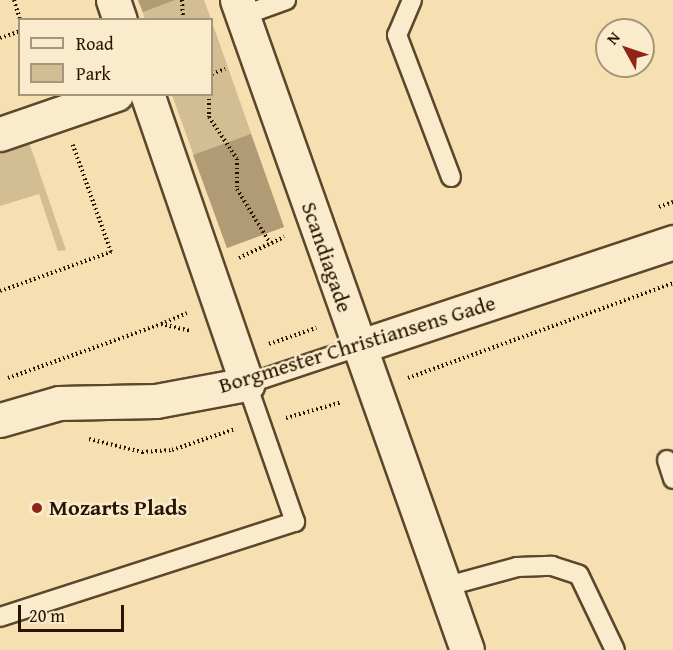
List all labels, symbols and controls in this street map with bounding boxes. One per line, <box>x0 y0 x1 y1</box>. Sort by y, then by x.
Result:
legend <box>18 18 213 96</box>
north arrow <box>595 18 655 78</box>
text: N <box>600 26 625 50</box>
text: Road <box>76 30 114 57</box>
text: Park <box>76 60 111 87</box>
street label: Scandiagade <box>296 198 358 316</box>
street label: Borgmester Christiansens Gade <box>215 289 499 399</box>
place label: Mozarts Plads <box>49 495 187 521</box>
marker: Mozarts Plads <box>30 501 44 515</box>
scale bar <box>21 593 128 631</box>
text: 20 m <box>29 602 65 629</box>

